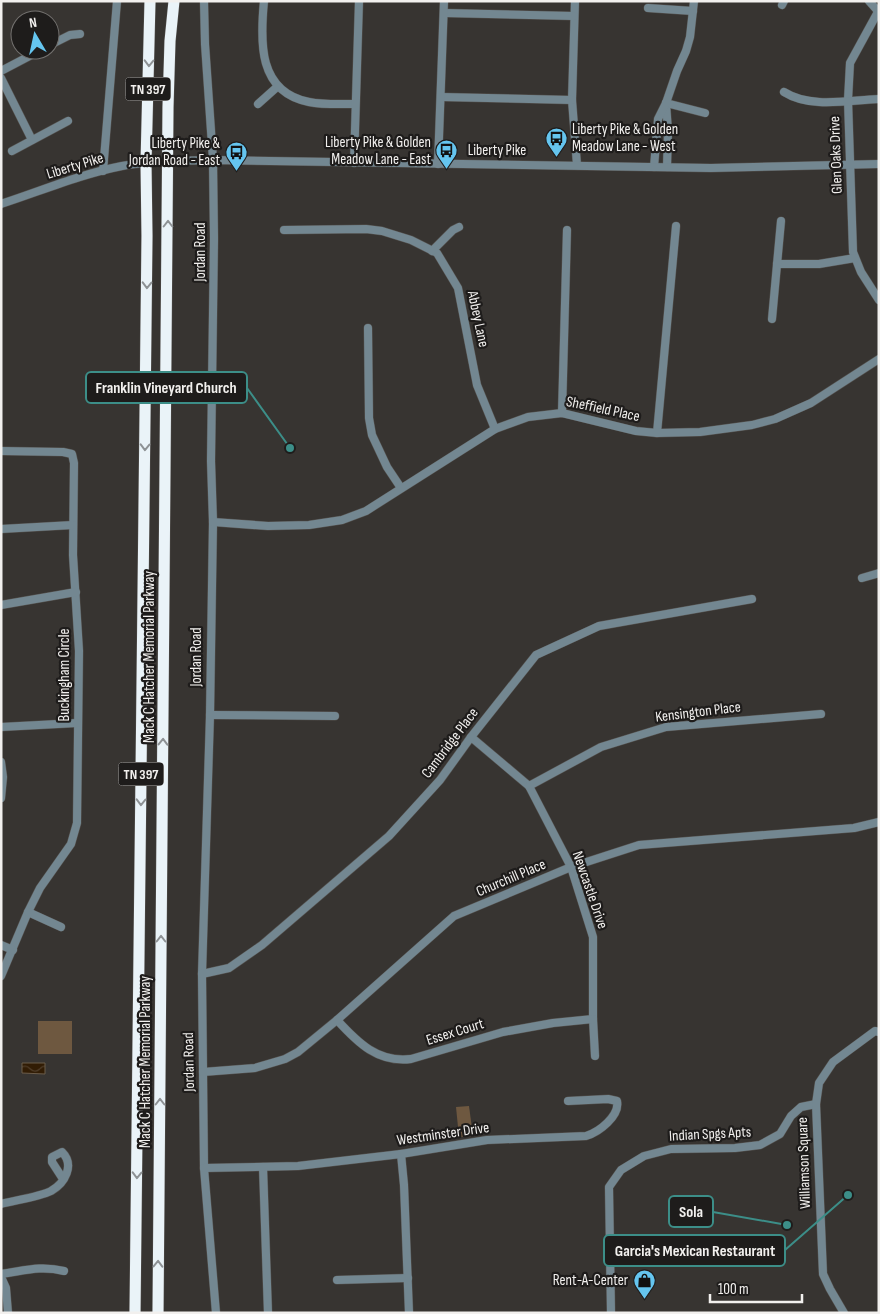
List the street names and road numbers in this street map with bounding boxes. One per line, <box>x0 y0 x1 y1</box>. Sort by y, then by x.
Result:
road number: TN 397 <box>126 78 170 100</box>
street label: Glen Oaks Drive <box>825 116 847 194</box>
street label: Liberty Pike <box>468 141 526 160</box>
street label: Liberty Pike <box>44 148 106 184</box>
street label: Jordan Road <box>191 222 210 283</box>
street label: Abbey Lane <box>463 288 493 349</box>
street label: Sheffield Place <box>565 392 641 426</box>
street label: Mack C Hatcher Memorial Parkway <box>140 571 159 743</box>
street label: Jordan Road <box>187 627 206 688</box>
street label: Buckingham Circle <box>55 628 74 722</box>
street label: Kensington Place <box>654 697 742 727</box>
street label: Cambridge Place <box>417 704 483 782</box>
road number: TN 397 <box>118 762 164 786</box>
street label: Newcastle Drive <box>568 849 612 931</box>
street label: Churchill Place <box>473 855 549 901</box>
street label: Mack C Hatcher Memorial Parkway <box>136 976 155 1148</box>
street label: Essex Court <box>424 1014 487 1050</box>
street label: Jordan Road <box>179 1032 199 1093</box>
street label: Williamson Square <box>793 1117 815 1209</box>
street label: Westminster Drive <box>396 1118 490 1150</box>
street label: Indian Spgs Apts <box>668 1122 752 1146</box>

